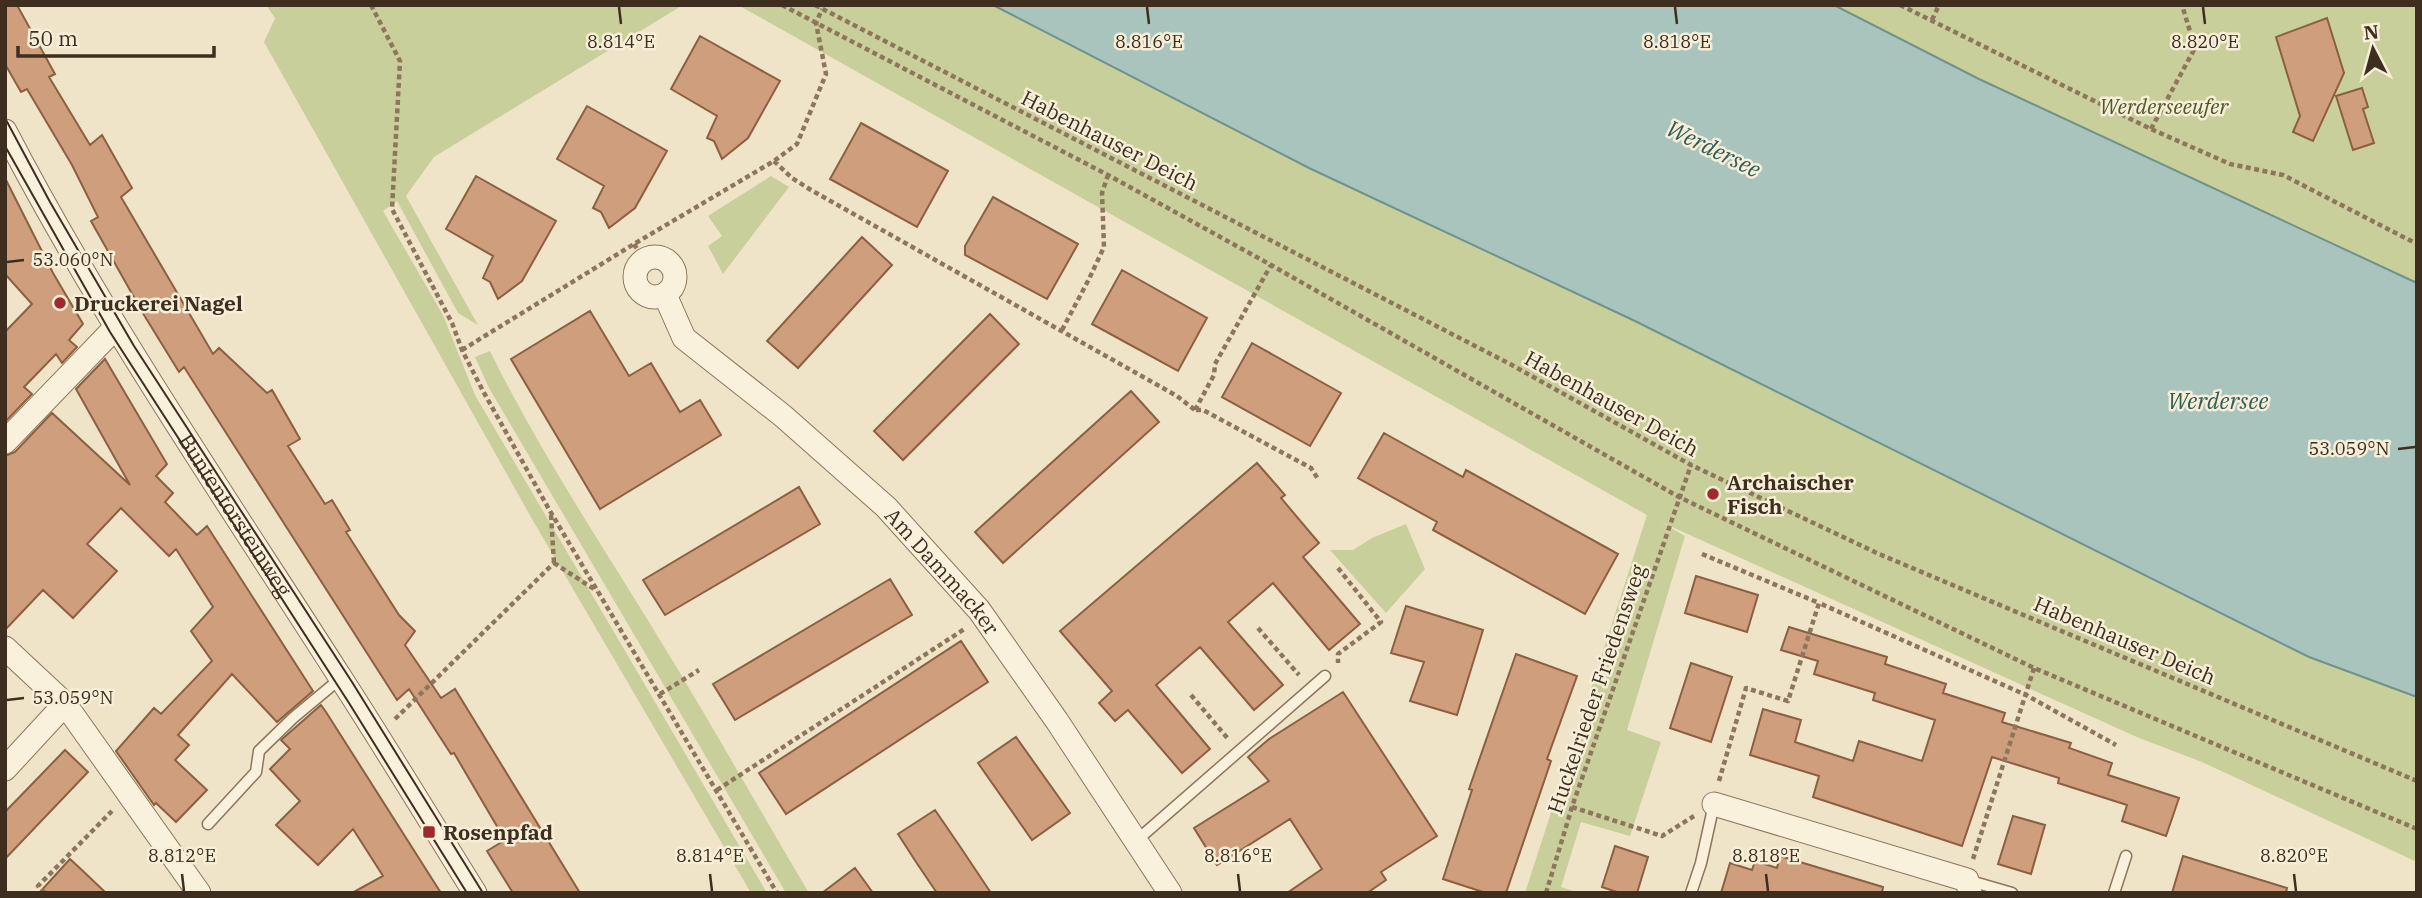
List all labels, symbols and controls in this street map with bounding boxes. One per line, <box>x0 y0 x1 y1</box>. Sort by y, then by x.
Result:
scale bar <box>18 14 214 58</box>
north arrow <box>2338 14 2408 84</box>
text: N <box>2362 19 2380 45</box>
text: 50 m <box>28 24 78 52</box>
text: 8.814°E <box>587 30 655 53</box>
text: 8.816°E <box>1115 30 1183 53</box>
text: 8.818°E <box>1643 30 1711 53</box>
text: 8.820°E <box>2171 30 2239 53</box>
street label: Habenhauser Deich <box>1017 83 1203 197</box>
park label: Werderseeufer <box>2099 92 2229 120</box>
water label: Werdersee <box>1662 112 1766 184</box>
text: 53.060°N <box>32 248 114 271</box>
place label: Druckerei Nagel <box>74 289 243 317</box>
marker: Druckerei Nagel <box>52 295 68 311</box>
street label: Habenhauser Deich <box>1520 343 1704 463</box>
water label: Werdersee <box>2167 385 2269 415</box>
street label: Buntentorsteinweg <box>173 428 299 602</box>
text: 53.059°N <box>2308 437 2390 460</box>
place label: Archaischer Fisch <box>1727 468 1854 520</box>
marker: Archaischer Fisch <box>1705 486 1721 502</box>
street label: Am Dammacker <box>879 502 1006 641</box>
street label: Huckelrieder Friedensweg <box>1540 560 1652 817</box>
street label: Habenhauser Deich <box>2030 589 2220 691</box>
text: 53.059°N <box>32 686 114 709</box>
place label: Rosenpfad <box>443 818 553 846</box>
marker: Rosenpfad <box>421 824 437 840</box>
text: 8.812°E <box>148 844 216 867</box>
text: 8.814°E <box>676 844 744 867</box>
text: 8.816°E <box>1204 844 1272 867</box>
text: 8.818°E <box>1732 844 1800 867</box>
text: 8.820°E <box>2260 844 2328 867</box>

